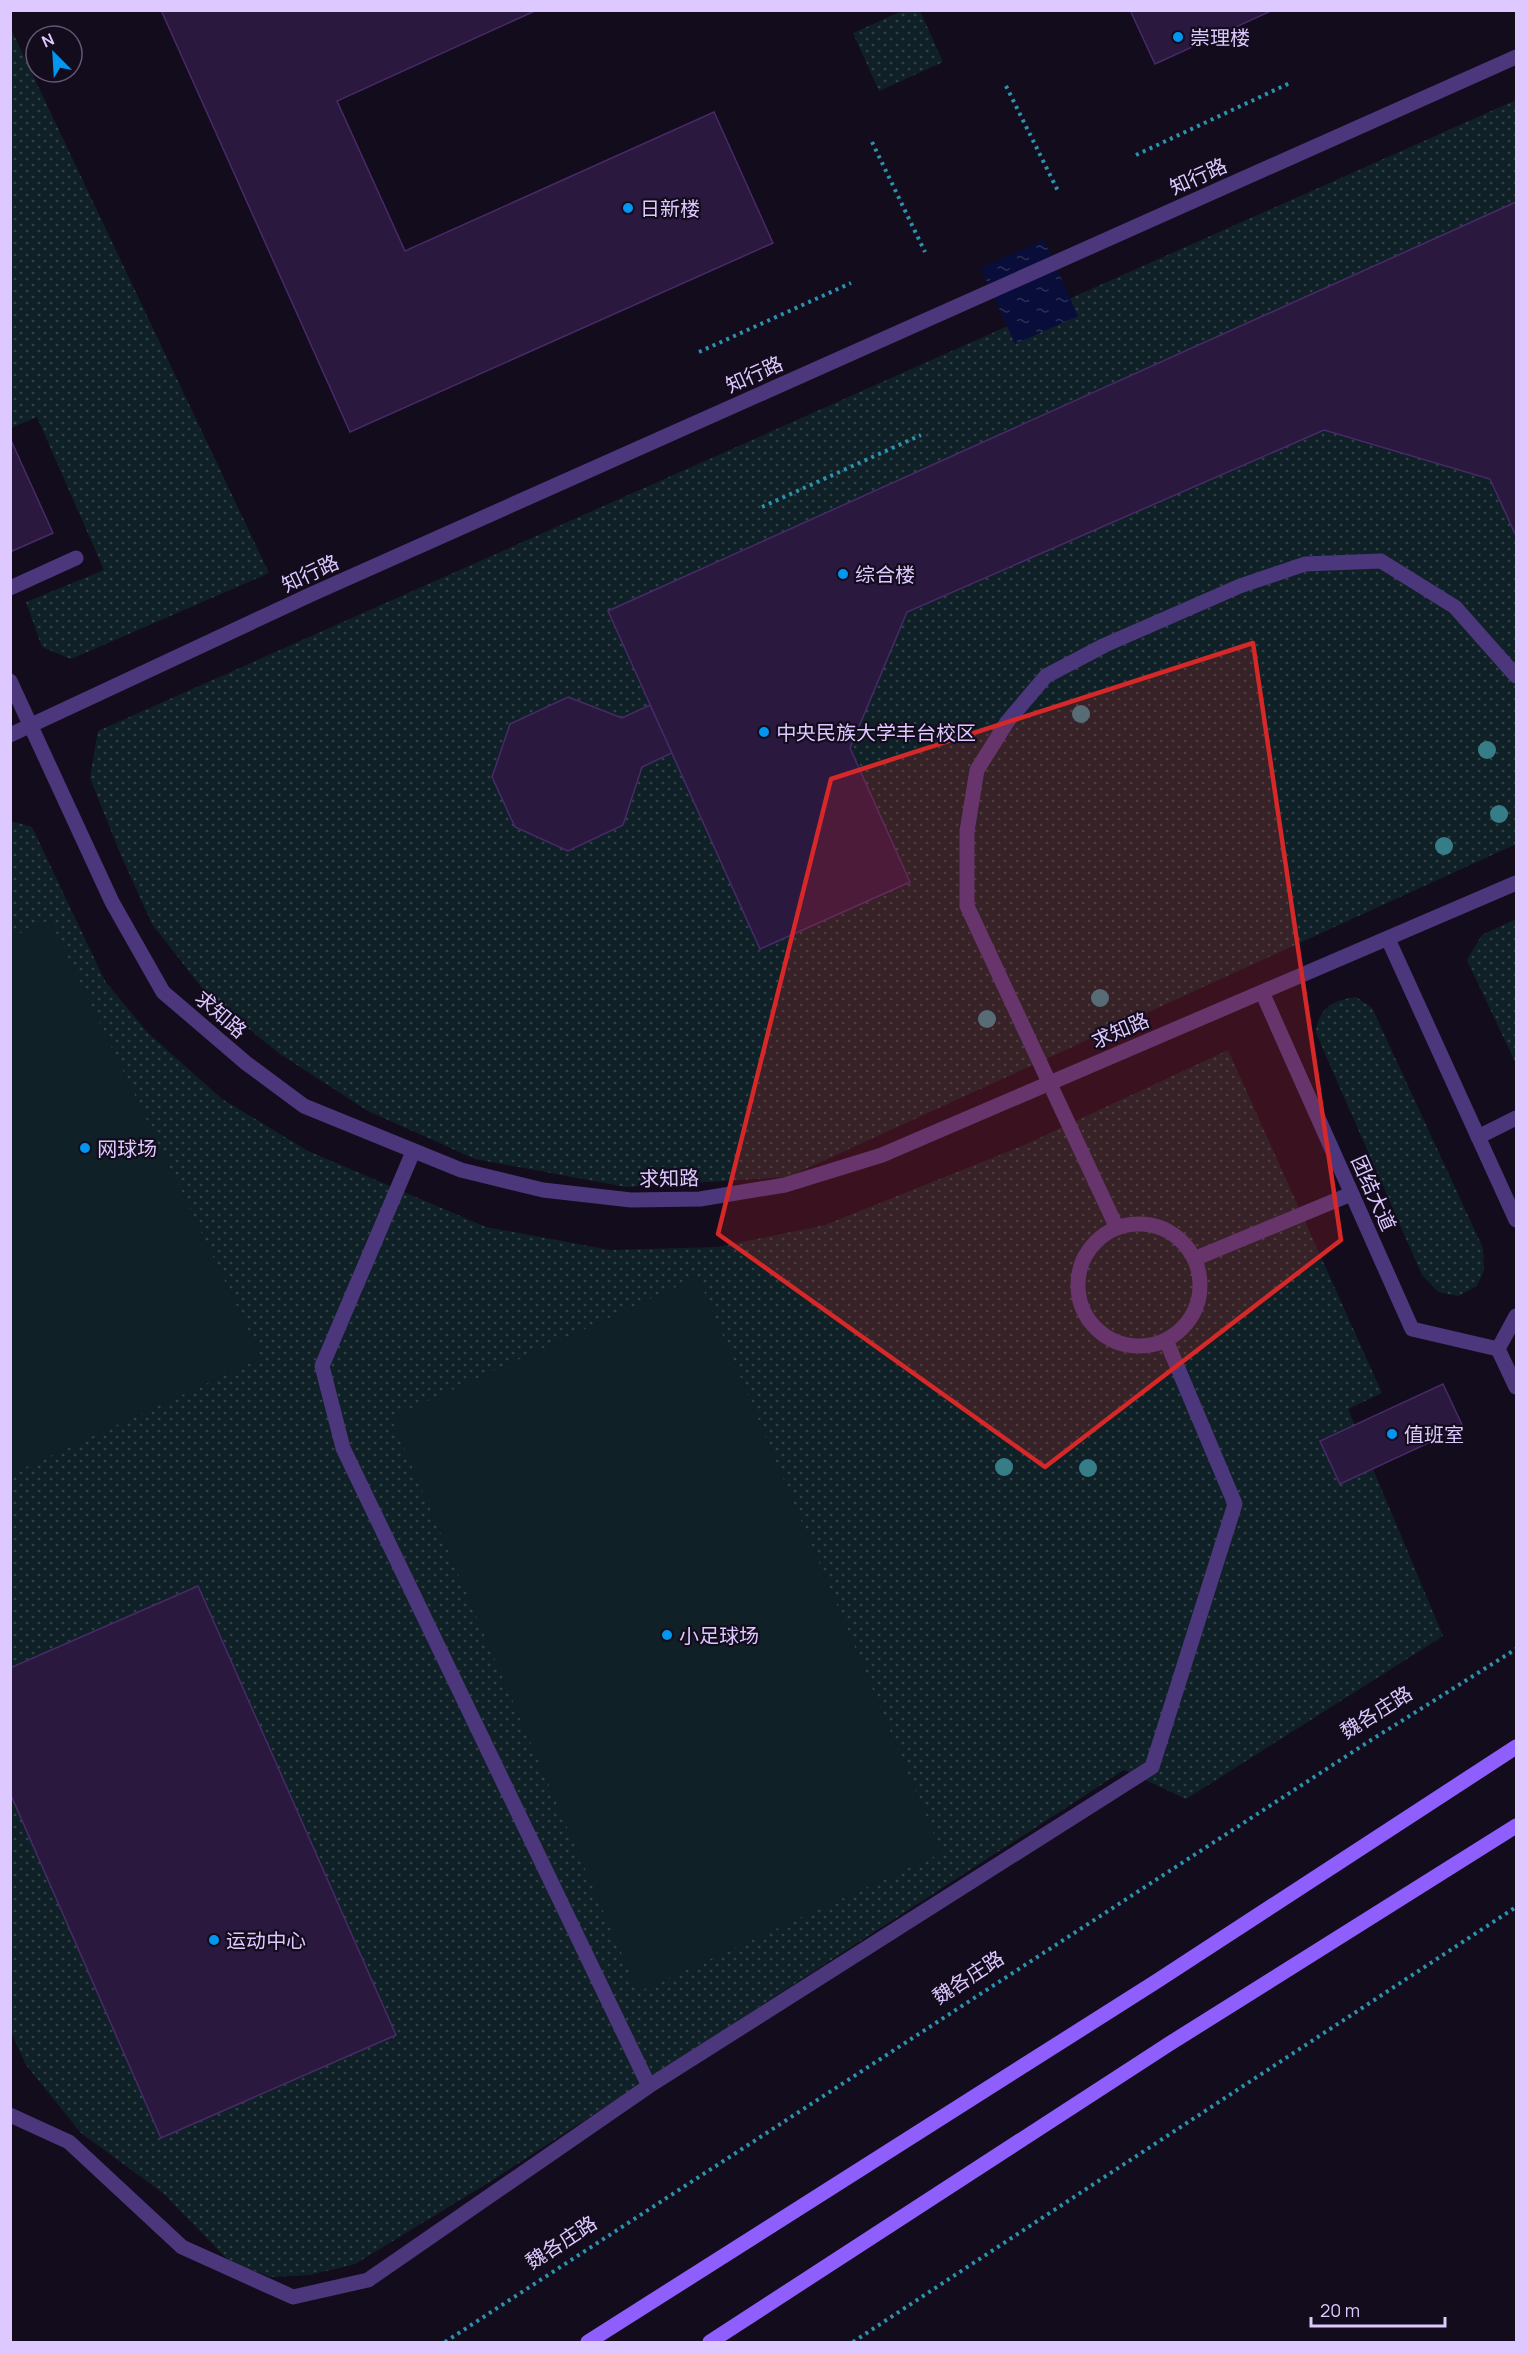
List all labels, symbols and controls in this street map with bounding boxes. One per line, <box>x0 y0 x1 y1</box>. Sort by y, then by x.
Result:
north arrow <box>24 24 84 84</box>
place label: 崇理楼 <box>1190 24 1250 51</box>
text: N <box>38 28 58 53</box>
marker: 崇理楼 <box>1171 30 1185 44</box>
street label: 知行路 <box>1165 151 1231 201</box>
place label: 日新楼 <box>640 195 700 222</box>
marker: 日新楼 <box>621 201 635 215</box>
street label: 知行路 <box>721 349 787 399</box>
street label: 知行路 <box>277 548 343 598</box>
place label: 综合楼 <box>855 561 915 588</box>
marker: 综合楼 <box>836 567 850 581</box>
place label: 中央民族大学丰台校区 <box>776 719 976 746</box>
marker: 中央民族大学丰台校区 <box>757 725 771 739</box>
street label: 求知路 <box>190 984 252 1044</box>
street label: 求知路 <box>1087 1006 1153 1054</box>
place label: 网球场 <box>97 1135 157 1162</box>
marker: 网球场 <box>78 1141 92 1155</box>
street label: 团结大道 <box>1345 1151 1403 1235</box>
street label: 求知路 <box>639 1164 699 1192</box>
place label: 值班室 <box>1404 1421 1464 1448</box>
marker: 值班室 <box>1385 1427 1399 1441</box>
place label: 小足球场 <box>679 1622 759 1649</box>
marker: 小足球场 <box>660 1628 674 1642</box>
street label: 魏各庄路 <box>1335 1679 1417 1745</box>
place label: 运动中心 <box>226 1927 306 1954</box>
marker: 运动中心 <box>207 1933 221 1947</box>
street label: 魏各庄路 <box>927 1944 1009 2010</box>
street label: 魏各庄路 <box>520 2209 602 2275</box>
scale bar <box>1311 2290 1444 2328</box>
text: 20 m <box>1320 2298 1360 2322</box>

